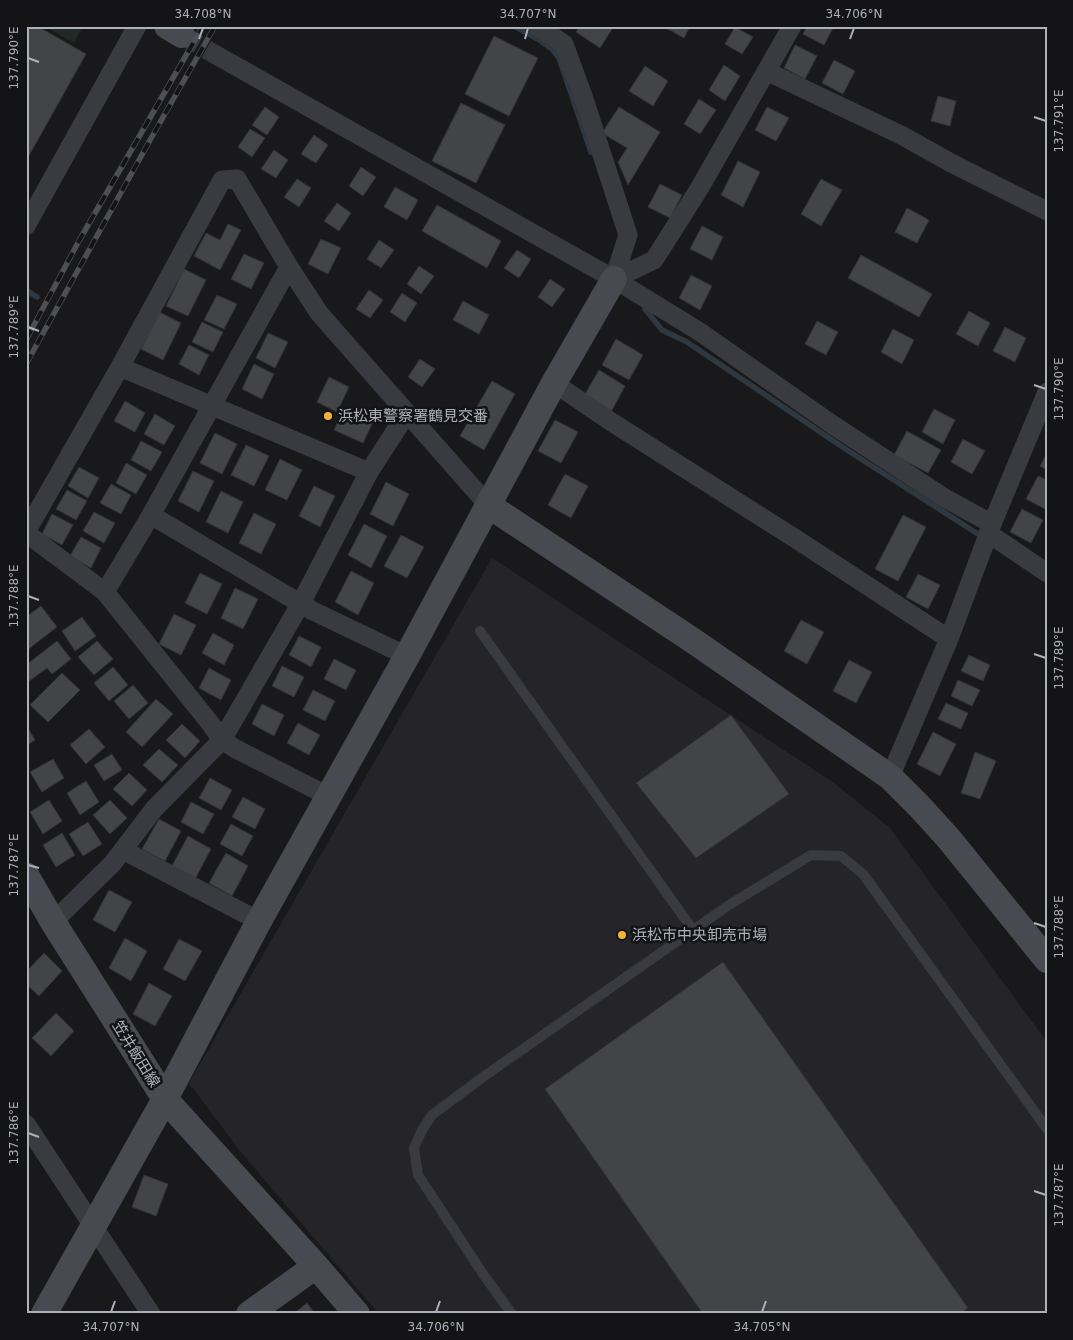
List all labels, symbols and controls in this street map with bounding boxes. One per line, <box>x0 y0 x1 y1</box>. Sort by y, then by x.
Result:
text: 34.708°N <box>175 7 231 21</box>
text: 34.707°N <box>500 7 556 21</box>
text: 34.706°N <box>826 7 882 21</box>
text: 137.790°E <box>7 26 21 90</box>
text: 137.791°E <box>1052 89 1066 153</box>
text: 137.789°E <box>7 295 21 359</box>
text: 137.790°E <box>1052 357 1066 421</box>
place label: 浜松東警察署鶴見交番 <box>338 407 488 425</box>
marker: 浜松東警察署鶴見交番 <box>322 410 334 422</box>
text: 137.788°E <box>7 564 21 628</box>
text: 137.789°E <box>1052 626 1066 690</box>
text: 137.787°E <box>7 833 21 897</box>
text: 137.788°E <box>1052 895 1066 959</box>
place label: 浜松市中央卸売市場 <box>632 926 767 944</box>
marker: 浜松市中央卸売市場 <box>616 929 628 941</box>
street label: 笠井飯田線 <box>108 1017 164 1091</box>
text: 137.786°E <box>7 1101 21 1165</box>
text: 137.787°E <box>1052 1163 1066 1227</box>
text: 34.707°N <box>83 1320 139 1334</box>
text: 34.706°N <box>408 1320 464 1334</box>
text: 34.705°N <box>734 1320 790 1334</box>

